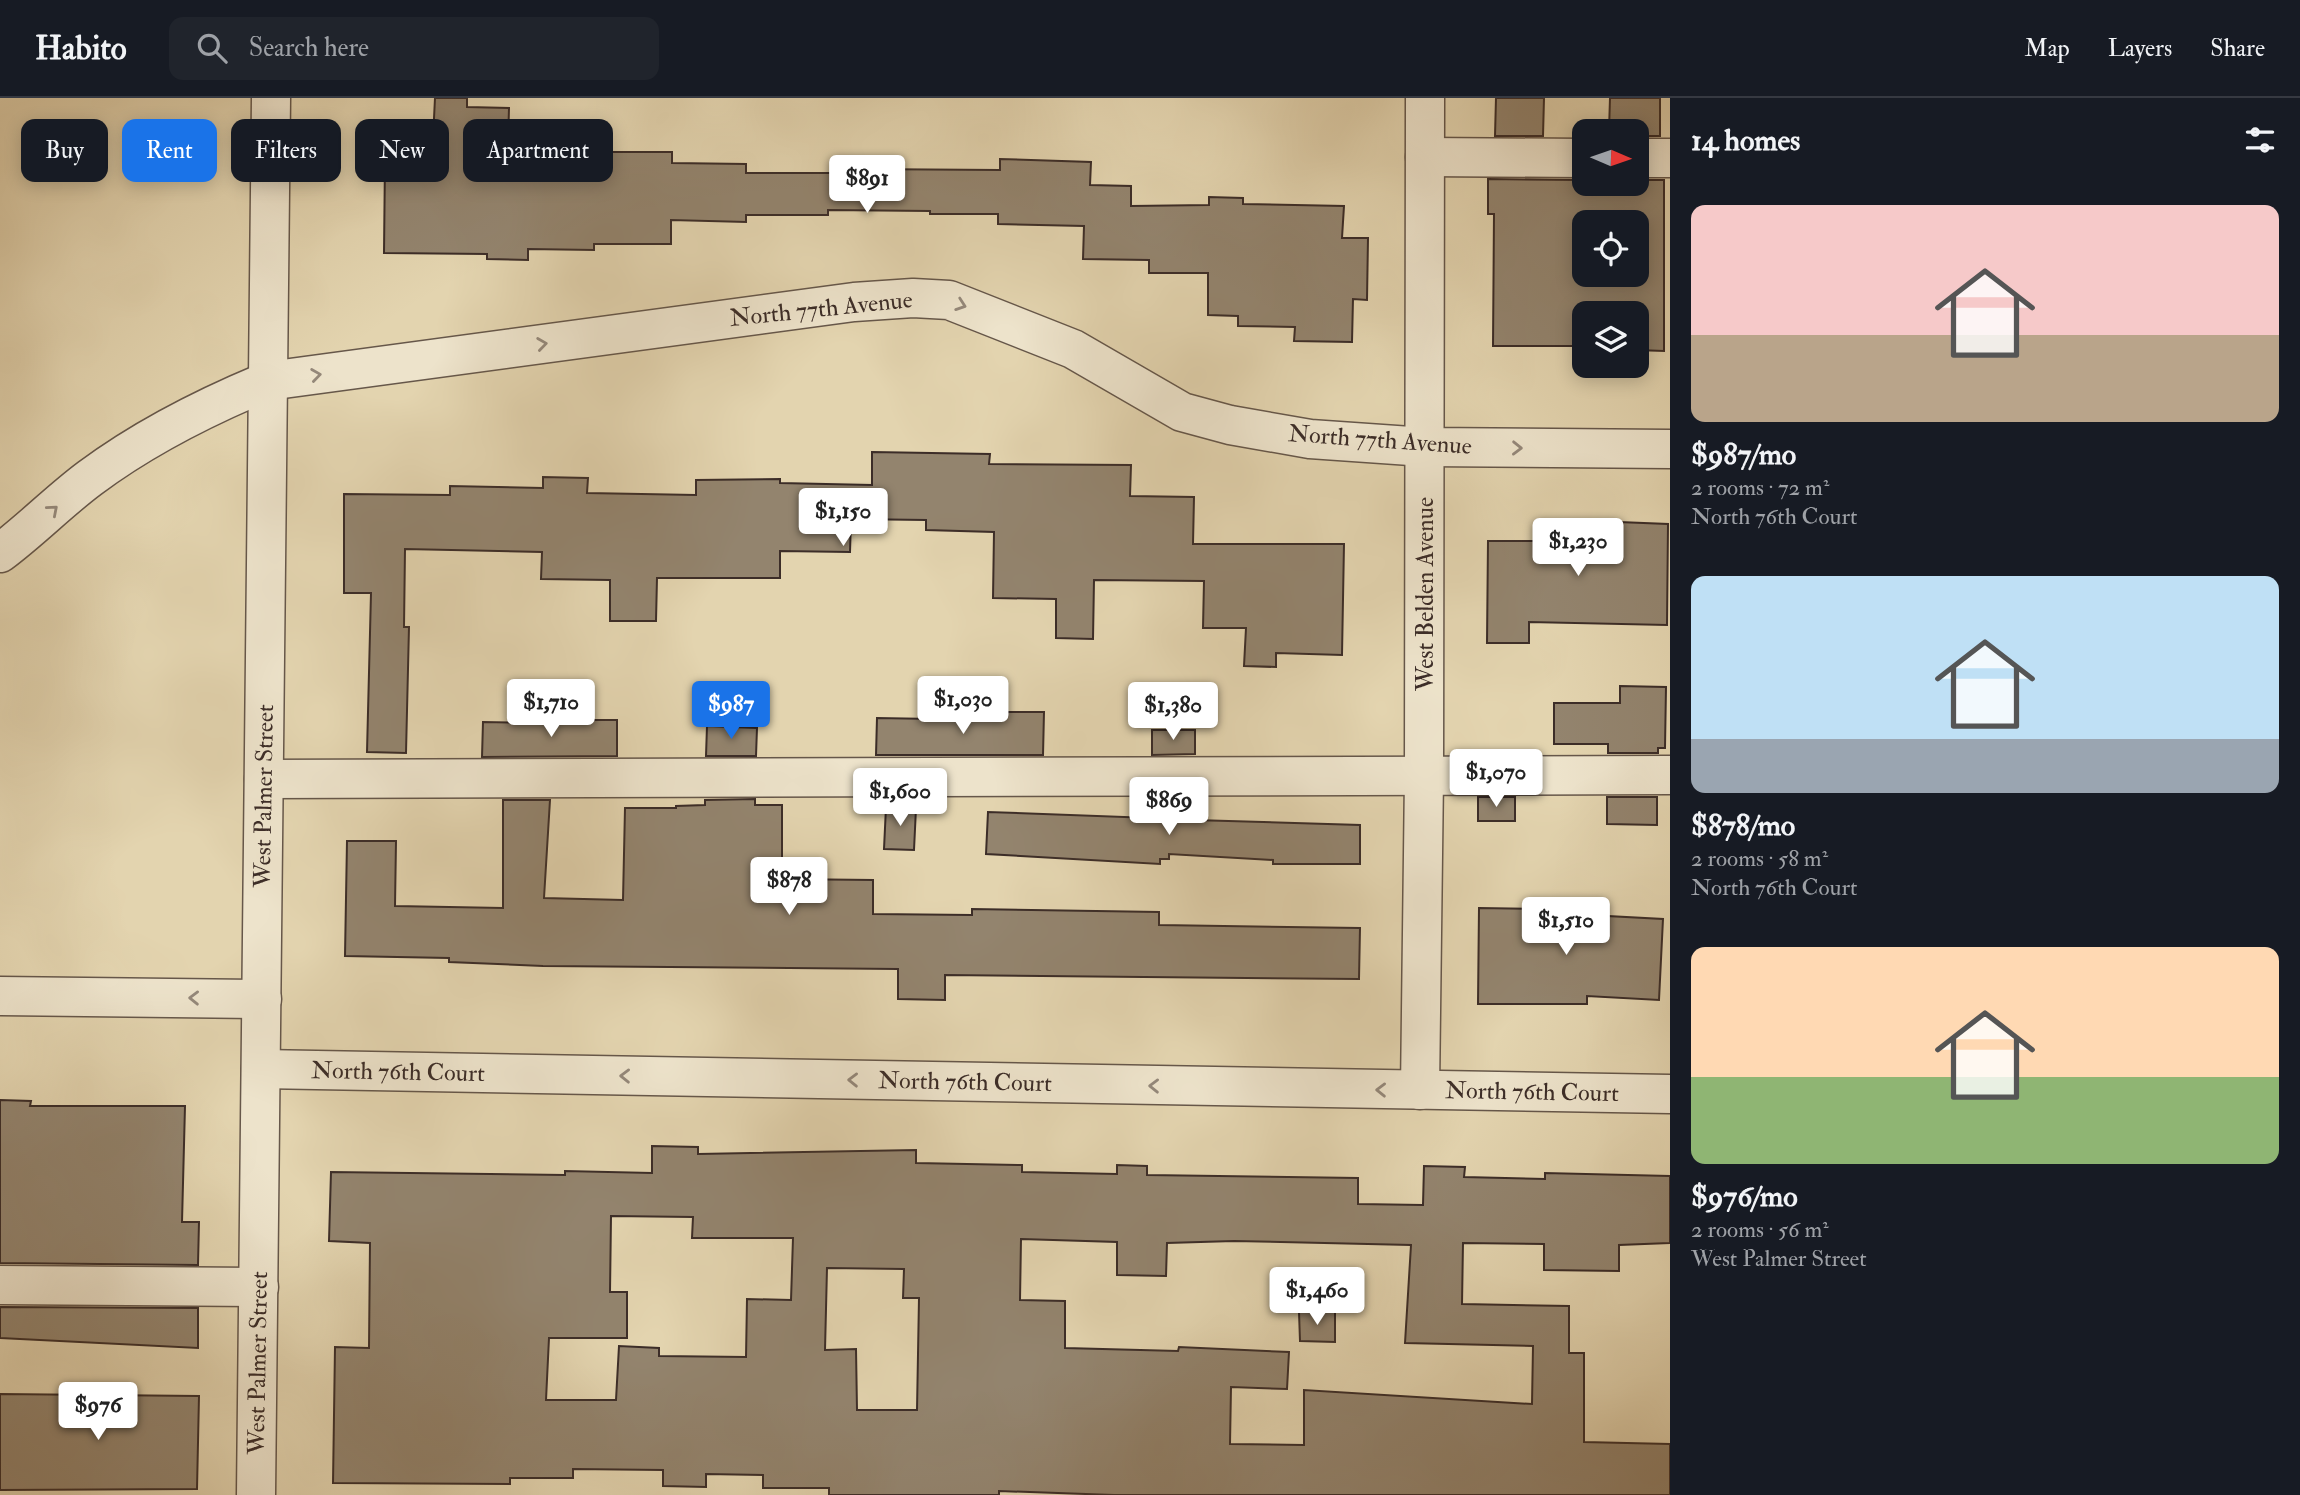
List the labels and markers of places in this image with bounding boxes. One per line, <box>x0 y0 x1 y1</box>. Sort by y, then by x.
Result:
pin: $891 <box>826 156 908 215</box>
pin: $1,150 <box>786 489 900 548</box>
pin: $1,230 <box>1521 518 1635 578</box>
pin: $1,030 <box>906 676 1020 736</box>
pin: $1,710 <box>494 680 608 739</box>
pin: $987 <box>690 682 772 741</box>
pin: $1,380 <box>1116 682 1230 742</box>
pin: $1,070 <box>1439 750 1553 809</box>
pin: $1,600 <box>843 768 957 828</box>
pin: $869 <box>1128 778 1210 837</box>
pin: $878 <box>748 858 830 917</box>
pin: $1,510 <box>1509 898 1623 957</box>
pin: $1,460 <box>1260 1268 1374 1327</box>
pin: $976 <box>57 1382 139 1442</box>

